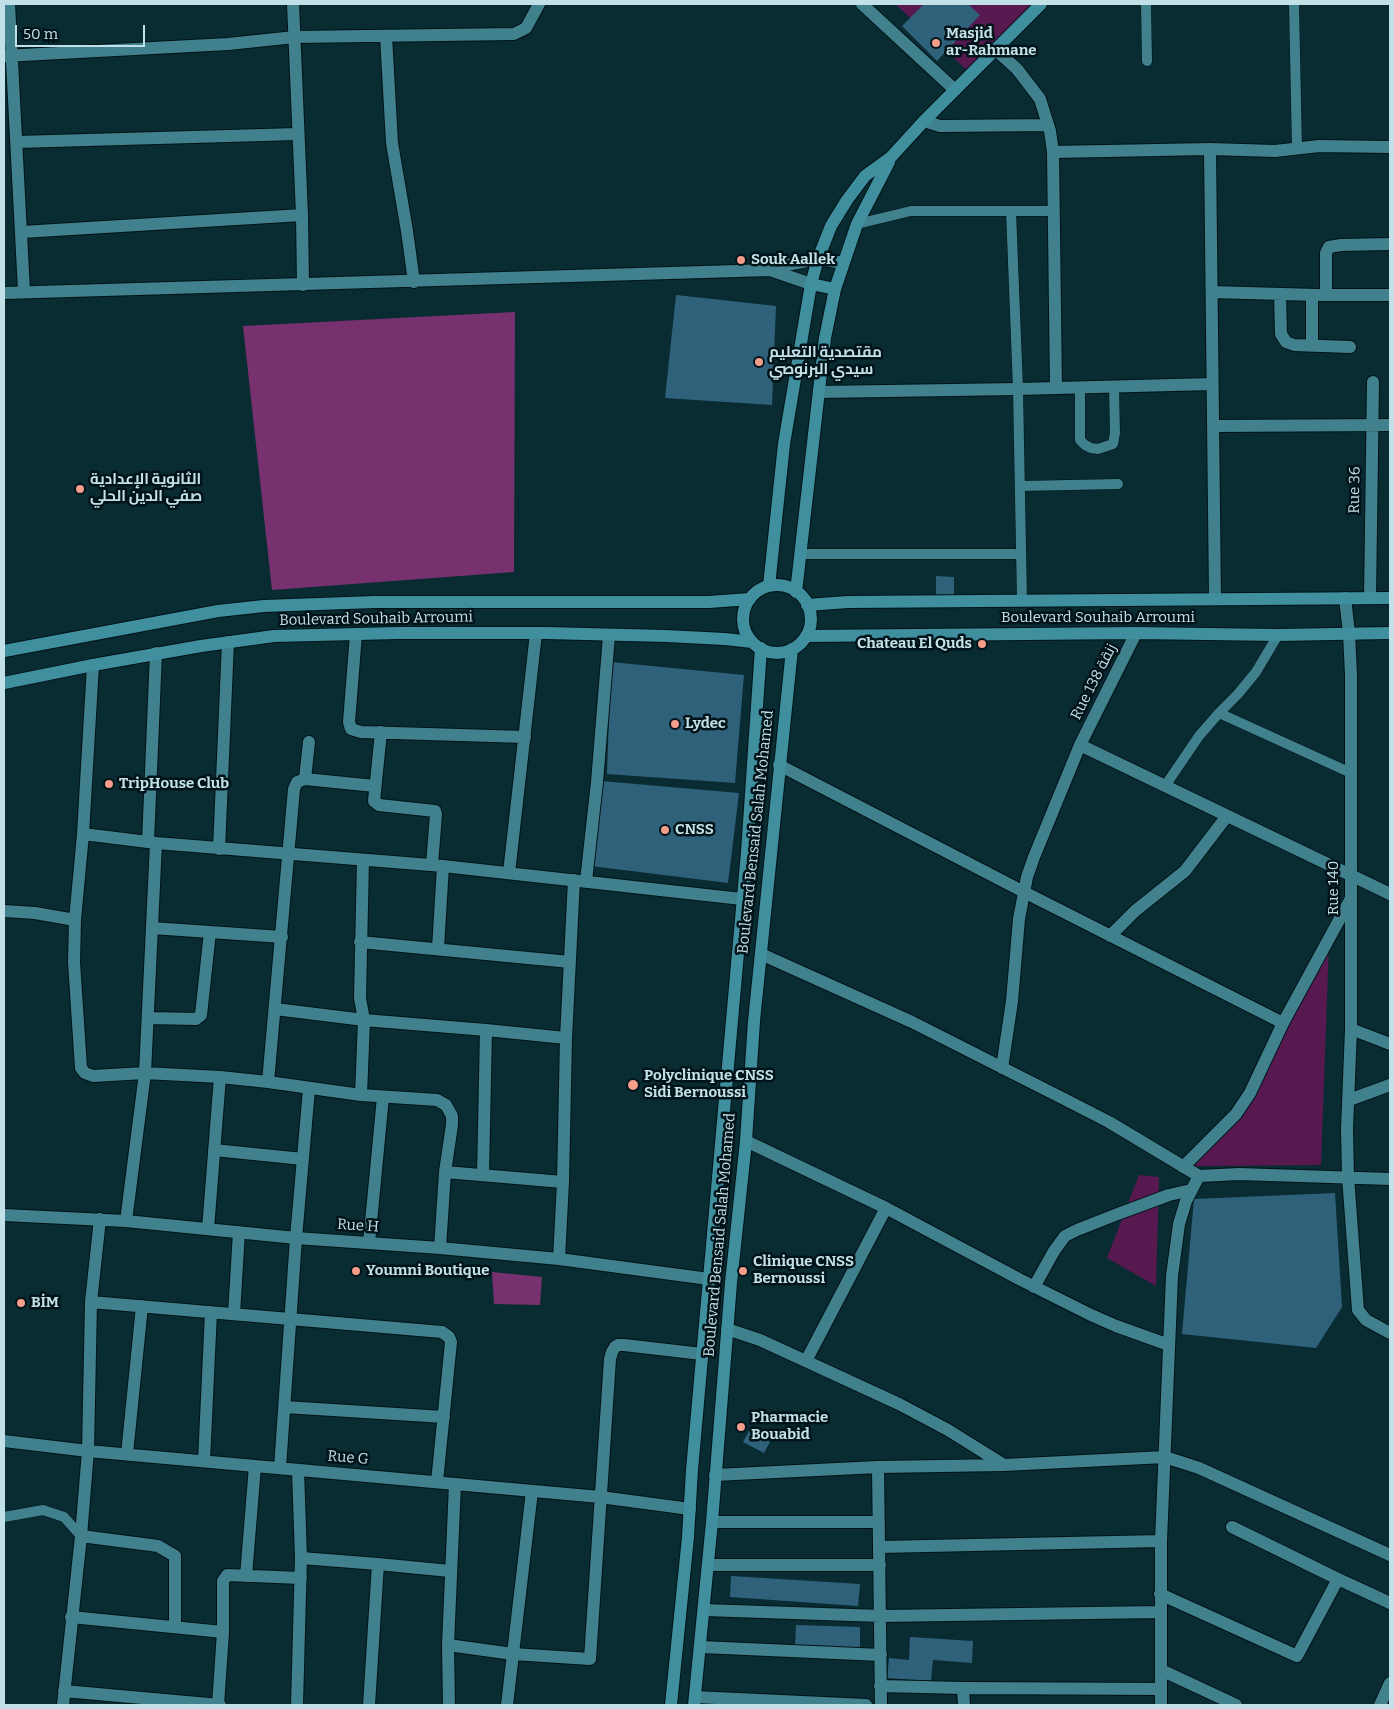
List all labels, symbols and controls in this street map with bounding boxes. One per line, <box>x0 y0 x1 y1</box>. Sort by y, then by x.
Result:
scale bar <box>18 15 148 47</box>
text: 50 m <box>23 25 58 43</box>
place label: Masjid ar-Rahmane <box>946 25 1037 60</box>
marker: Masjid ar-Rahmane <box>930 37 942 49</box>
place label: Souk Aallek <box>751 251 835 269</box>
marker: Souk Aallek <box>735 254 747 266</box>
place label: مقتصدية التعليم سيدي البرنوصي <box>769 344 882 379</box>
marker: مقتصدية التعليم سيدي البرنوصي <box>753 356 765 368</box>
street label: Rue 36 <box>1346 466 1364 514</box>
place label: الثانوية الإعدادية صفي الدين الحلي <box>90 471 202 506</box>
marker: الثانوية الإعدادية صفي الدين الحلي <box>74 483 86 495</box>
street label: Boulevard Souhaib Arroumi <box>279 608 473 630</box>
street label: Boulevard Souhaib Arroumi <box>1001 609 1195 627</box>
place label: Chateau El Quds <box>857 635 972 653</box>
marker: Chateau El Quds <box>976 638 988 650</box>
street label: Rue 138 زنقة <box>1067 641 1121 723</box>
street label: Boulevard Bensaid Salah Mohamed <box>734 709 778 955</box>
place label: Lydec <box>685 715 726 733</box>
marker: Lydec <box>669 718 681 730</box>
place label: TripHouse Club <box>119 775 229 793</box>
marker: TripHouse Club <box>103 778 115 790</box>
place label: CNSS <box>675 821 714 839</box>
marker: CNSS <box>659 824 671 836</box>
street label: Rue 140 <box>1325 861 1343 915</box>
place label: Polyclinique ِCNSS Sidi Bernoussi <box>644 1067 774 1102</box>
marker: Polyclinique ِCNSS Sidi Bernoussi <box>626 1078 640 1092</box>
street label: Boulevard Bensaid Salah Mohamed <box>700 1112 740 1358</box>
street label: Rue H <box>336 1216 380 1236</box>
place label: Clinique CNSS Bernoussi <box>753 1253 854 1288</box>
place label: Youmni Boutique <box>366 1262 489 1280</box>
marker: Youmni Boutique <box>350 1265 362 1277</box>
marker: Clinique CNSS Bernoussi <box>737 1265 749 1277</box>
place label: BİM <box>31 1294 59 1312</box>
marker: BİM <box>15 1297 27 1309</box>
place label: Pharmacie Bouabid <box>751 1409 828 1444</box>
marker: Pharmacie Bouabid <box>735 1421 747 1433</box>
street label: Rue G <box>327 1447 369 1469</box>

